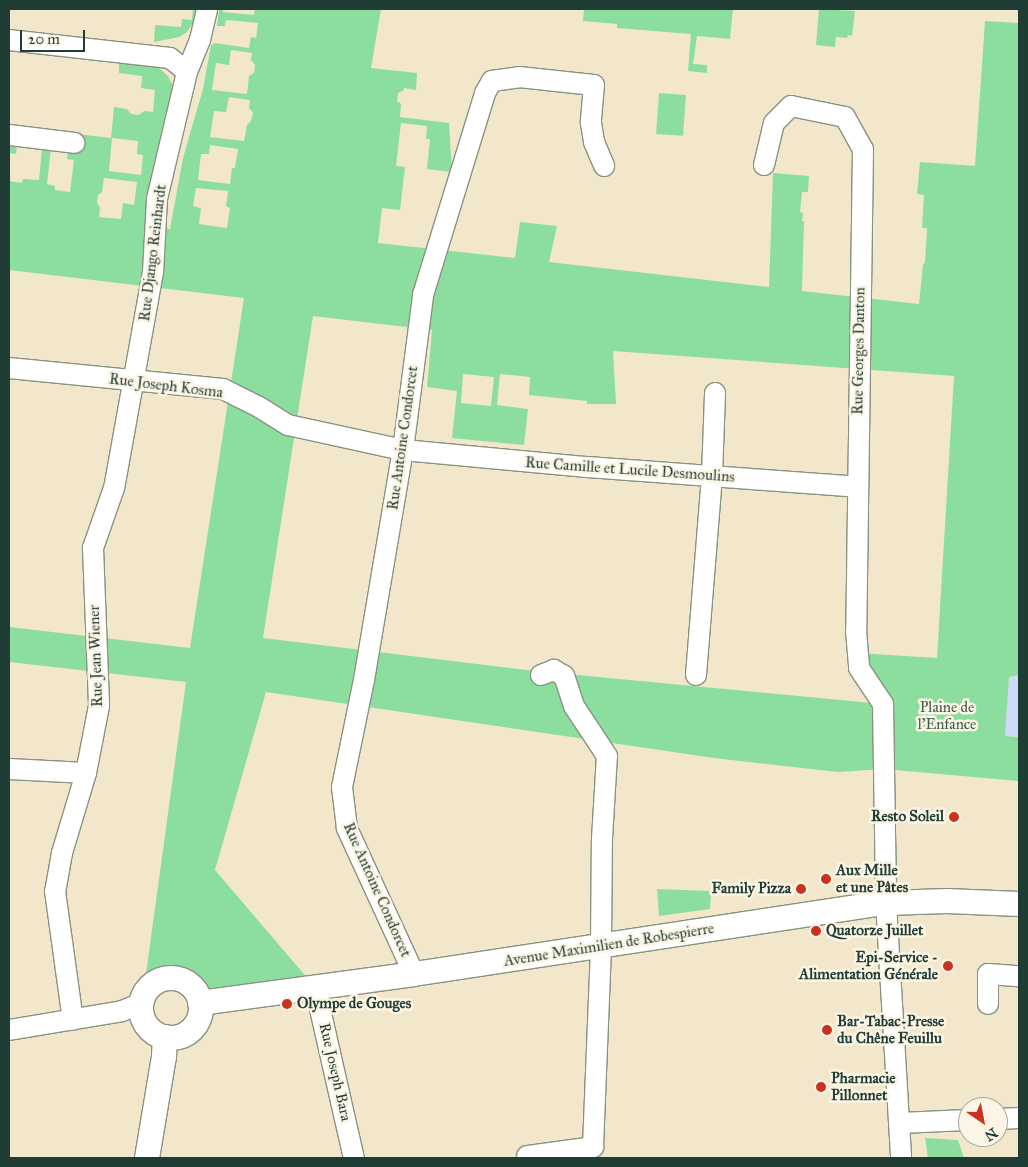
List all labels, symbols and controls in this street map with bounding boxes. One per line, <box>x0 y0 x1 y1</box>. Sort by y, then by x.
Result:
scale bar <box>22 20 88 52</box>
text: 20 m <box>28 30 60 48</box>
street label: Rue Django Reinhardt <box>136 184 170 322</box>
street label: Rue Georges Danton <box>849 287 869 415</box>
street label: Rue Antoine Condorcet <box>384 365 422 511</box>
street label: Rue Joseph Kosma <box>108 370 224 402</box>
street label: Rue Camille et Lucile Desmoulins <box>525 454 735 486</box>
street label: Rue Jean Wiener <box>85 605 107 707</box>
park label: Plaine de l'Enfance <box>918 698 976 733</box>
place label: Resto Soleil <box>871 808 944 826</box>
marker: Resto Soleil <box>948 811 960 823</box>
street label: Rue Antoine Condorcet <box>339 820 415 960</box>
place label: Aux Mille et une Pâtes <box>836 861 908 896</box>
marker: Aux Mille et une Pâtes <box>820 873 832 885</box>
place label: Family Pizza <box>711 880 791 898</box>
marker: Family Pizza <box>795 883 807 895</box>
street label: Avenue Maximilien de Robespierre <box>503 919 715 971</box>
place label: Quatorze Juillet <box>826 922 923 940</box>
marker: Quatorze Juillet <box>810 925 822 937</box>
place label: Epi-Service - Alimentation Générale <box>799 948 938 983</box>
marker: Epi-Service - Alimentation Générale <box>942 960 954 972</box>
place label: Olympe de Gouges <box>297 995 411 1013</box>
marker: Olympe de Gouges <box>281 998 293 1010</box>
place label: Bar-Tabac-Presse du Chêne Feuillu <box>837 1012 944 1047</box>
street label: Rue Joseph Bara <box>315 1021 355 1123</box>
marker: Bar-Tabac-Presse du Chêne Feuillu <box>821 1024 833 1036</box>
place label: Pharmacie Pillonnet <box>831 1069 895 1104</box>
marker: Pharmacie Pillonnet <box>815 1081 827 1093</box>
north arrow <box>958 1097 1008 1147</box>
text: N <box>981 1124 1001 1145</box>

